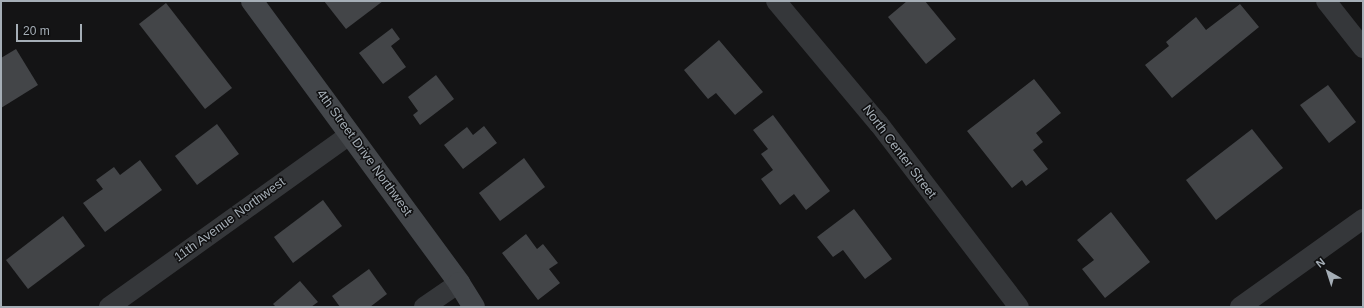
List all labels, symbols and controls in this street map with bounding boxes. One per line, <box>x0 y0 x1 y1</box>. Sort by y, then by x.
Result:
scale bar <box>18 16 84 42</box>
text: 20 m <box>23 24 50 38</box>
street label: 4th Street Drive Northwest <box>313 87 415 219</box>
street label: North Center Street <box>859 102 939 202</box>
street label: 11th Avenue Northwest <box>171 174 289 266</box>
north arrow <box>1308 252 1348 292</box>
text: N <box>1314 256 1327 270</box>

